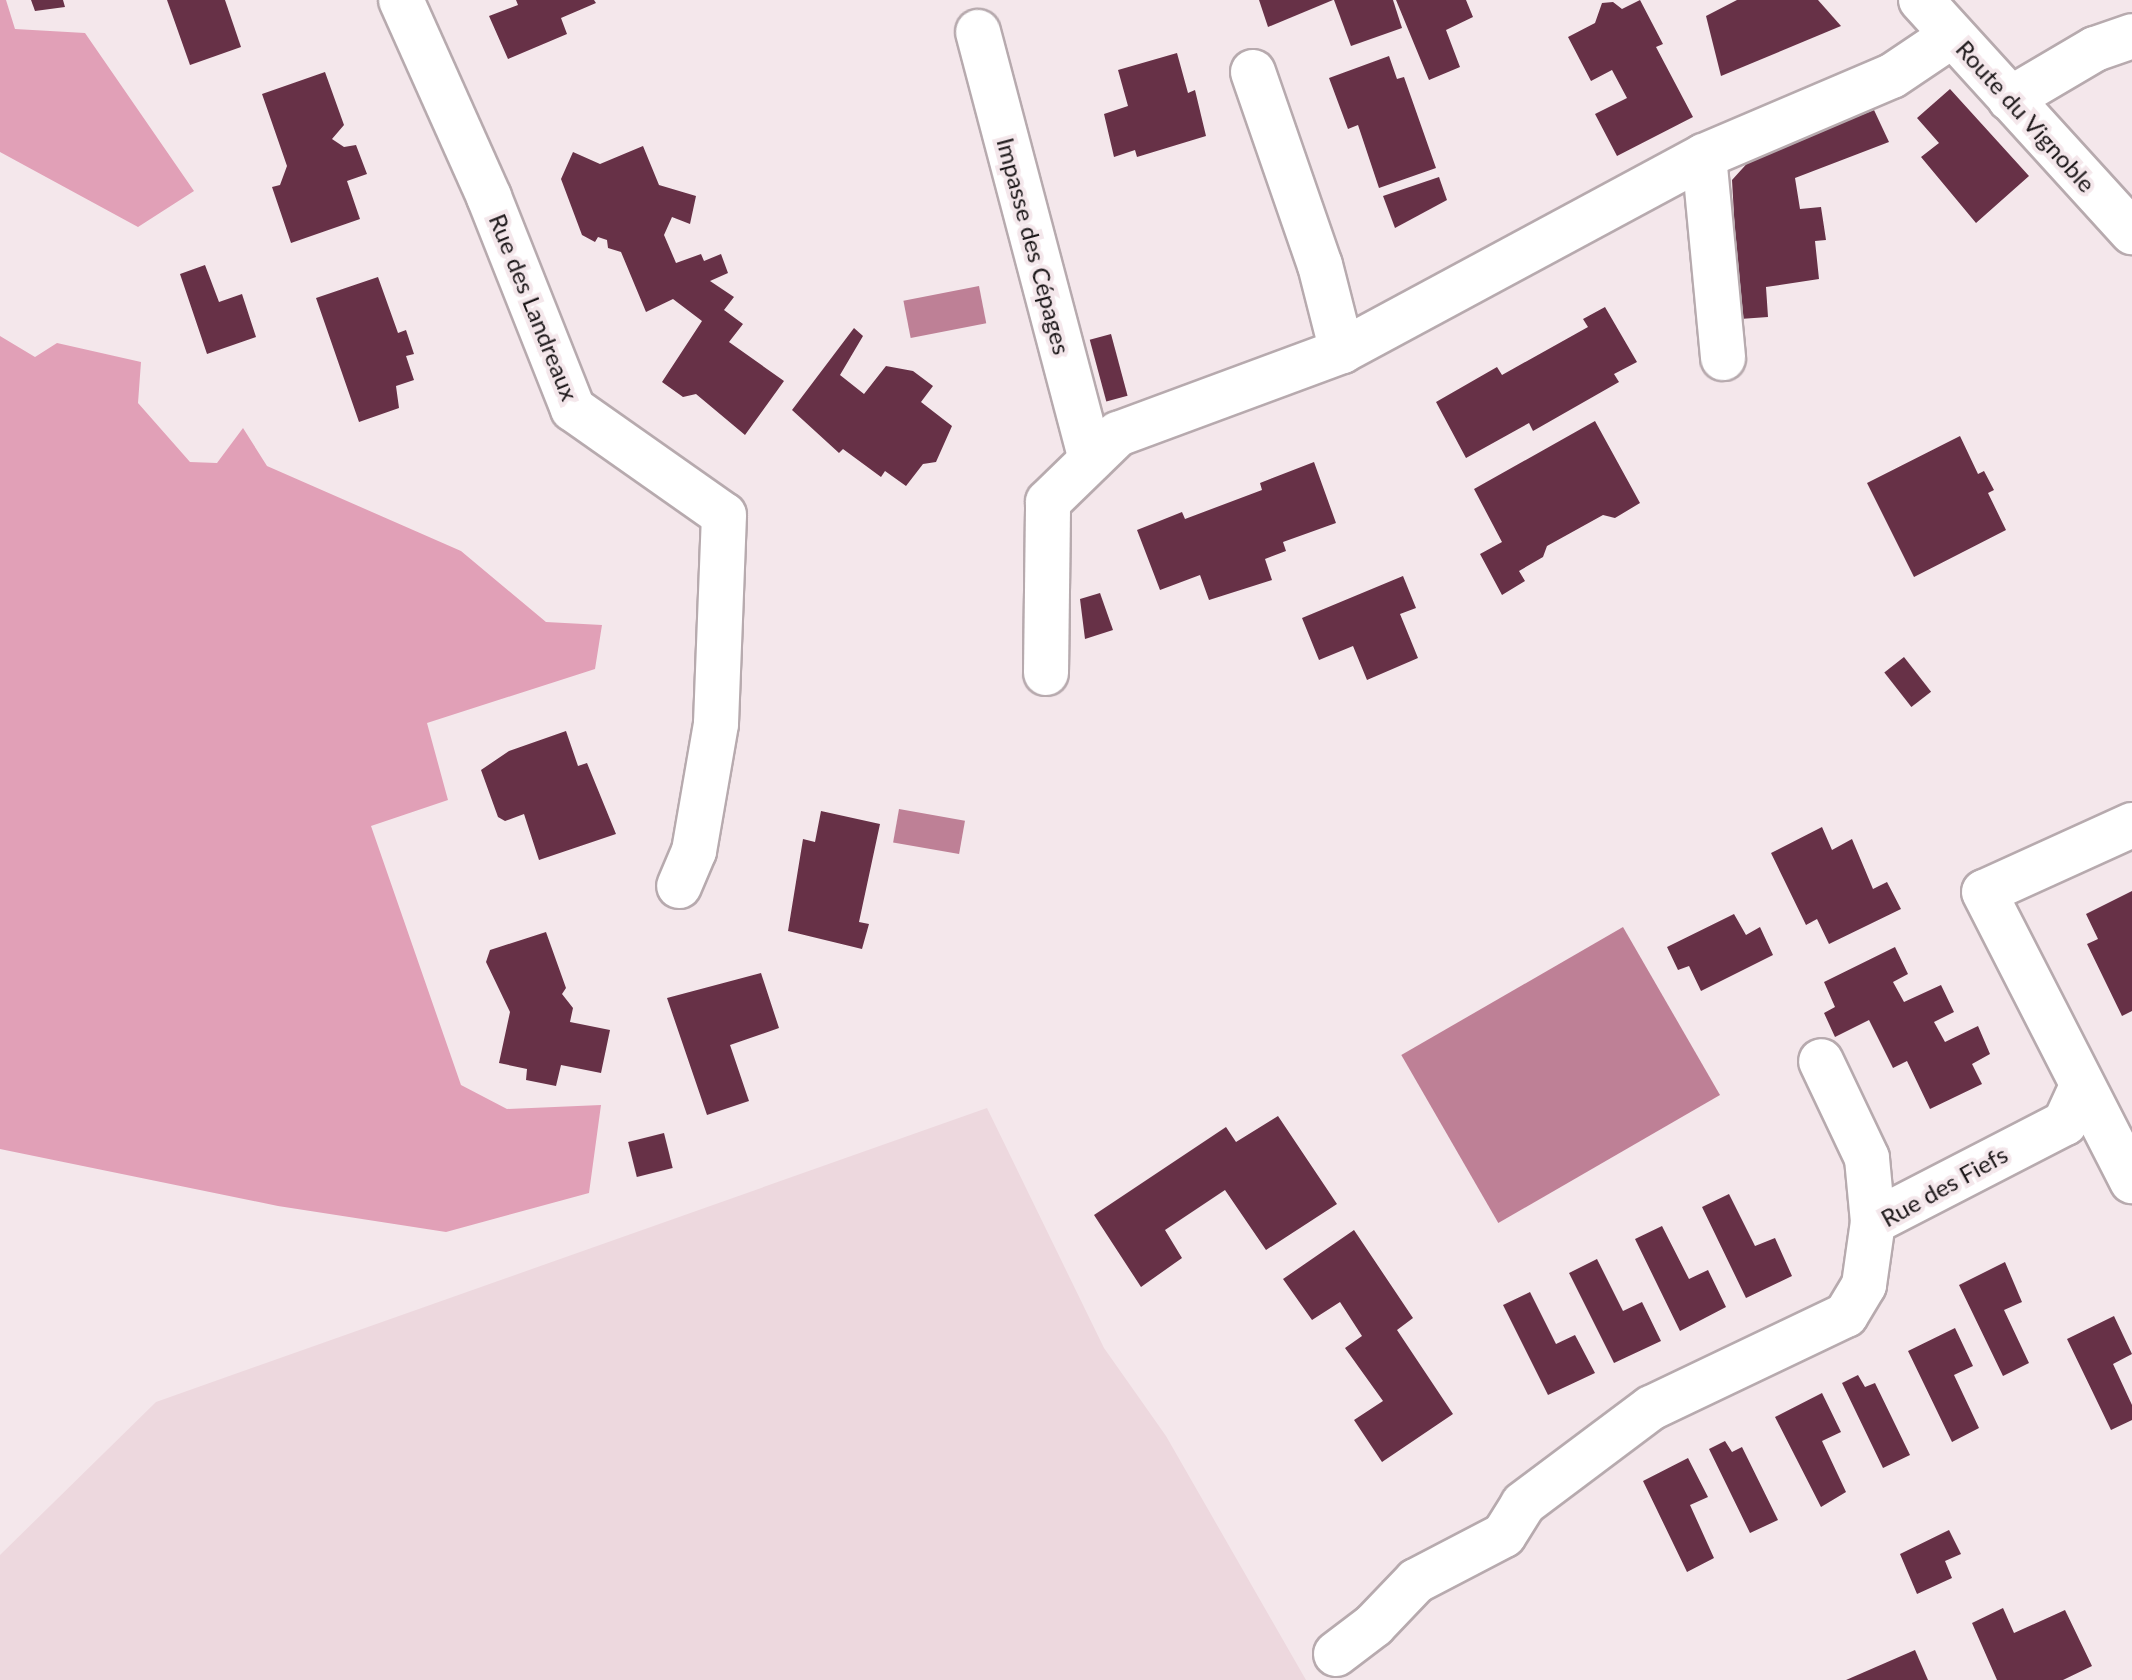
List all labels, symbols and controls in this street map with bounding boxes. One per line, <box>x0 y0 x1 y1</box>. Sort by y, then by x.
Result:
street label: Route du Vignoble <box>1950 34 2102 198</box>
street label: Impasse des Cépages <box>991 135 1077 357</box>
street label: Rue des Landreaux <box>483 210 585 404</box>
street label: Rue des Fiefs <box>1876 1139 2012 1233</box>

